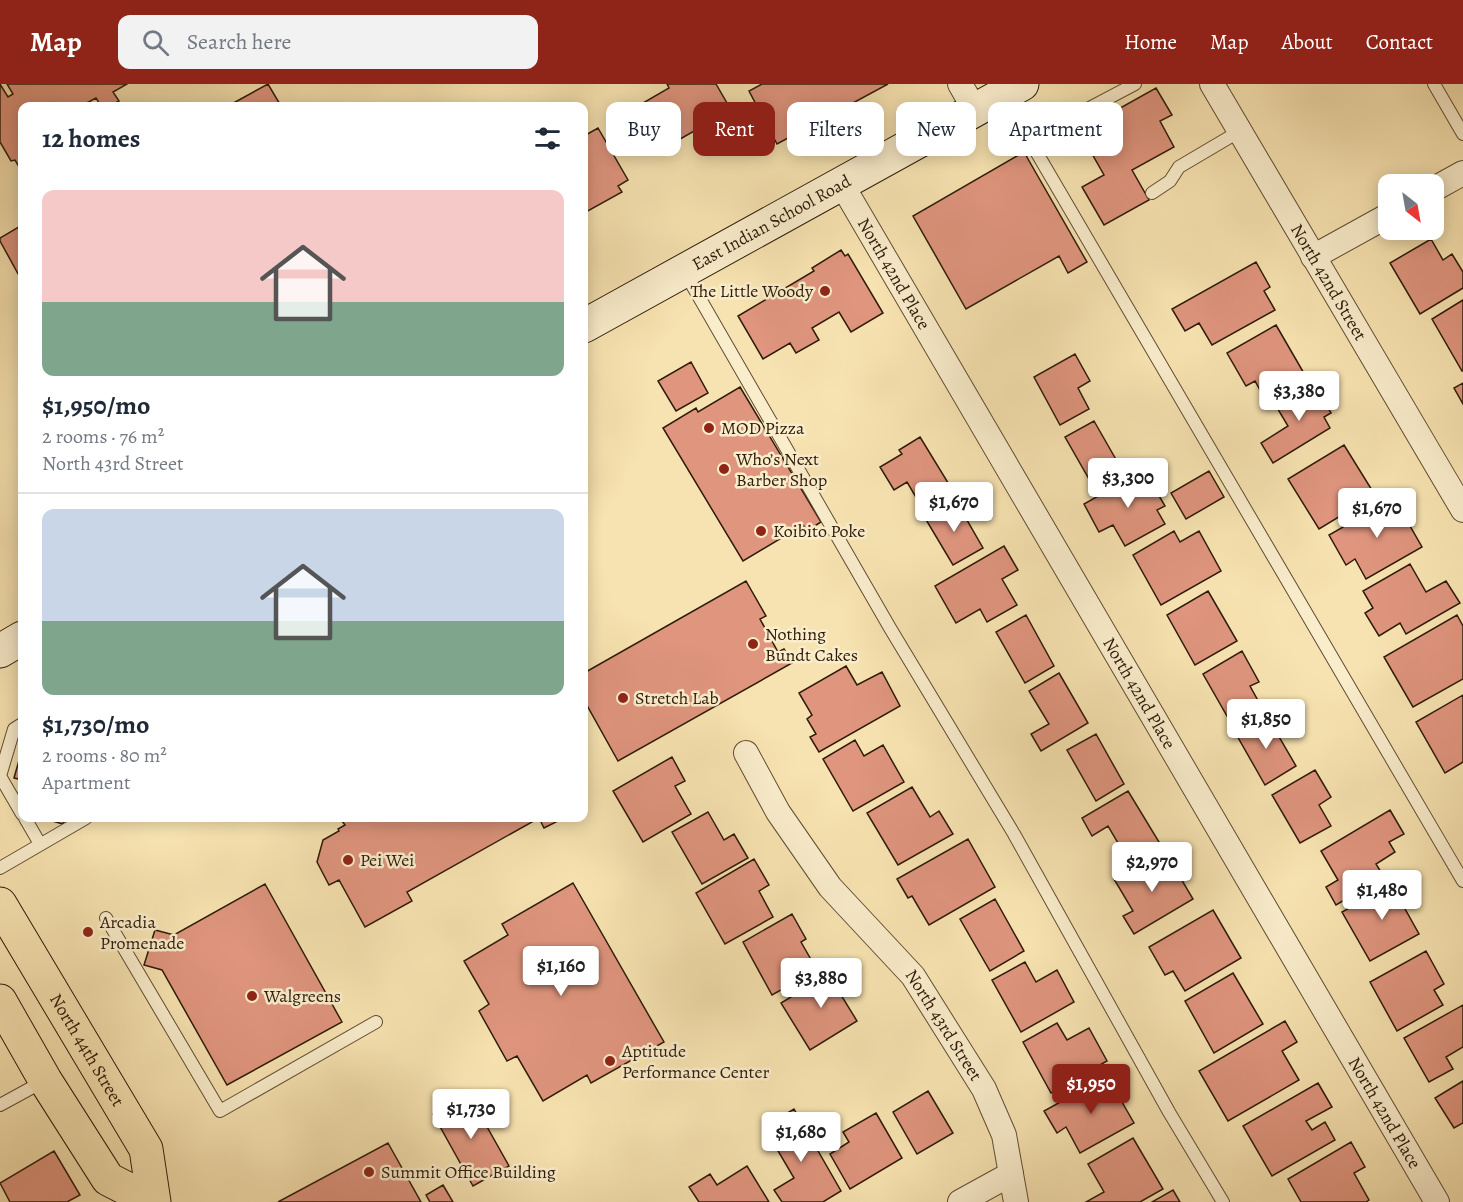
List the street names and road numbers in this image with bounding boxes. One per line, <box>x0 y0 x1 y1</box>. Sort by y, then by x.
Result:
street label: East Indian School Road <box>688 169 855 276</box>
street label: North 42nd Place <box>852 213 936 334</box>
street label: North 42nd Street <box>1285 219 1373 345</box>
street label: North 42nd Place <box>1097 633 1181 753</box>
street label: North 43rd Street <box>900 965 988 1085</box>
street label: North 44th Street <box>44 989 130 1111</box>
street label: North 42nd Place <box>1343 1052 1427 1173</box>

